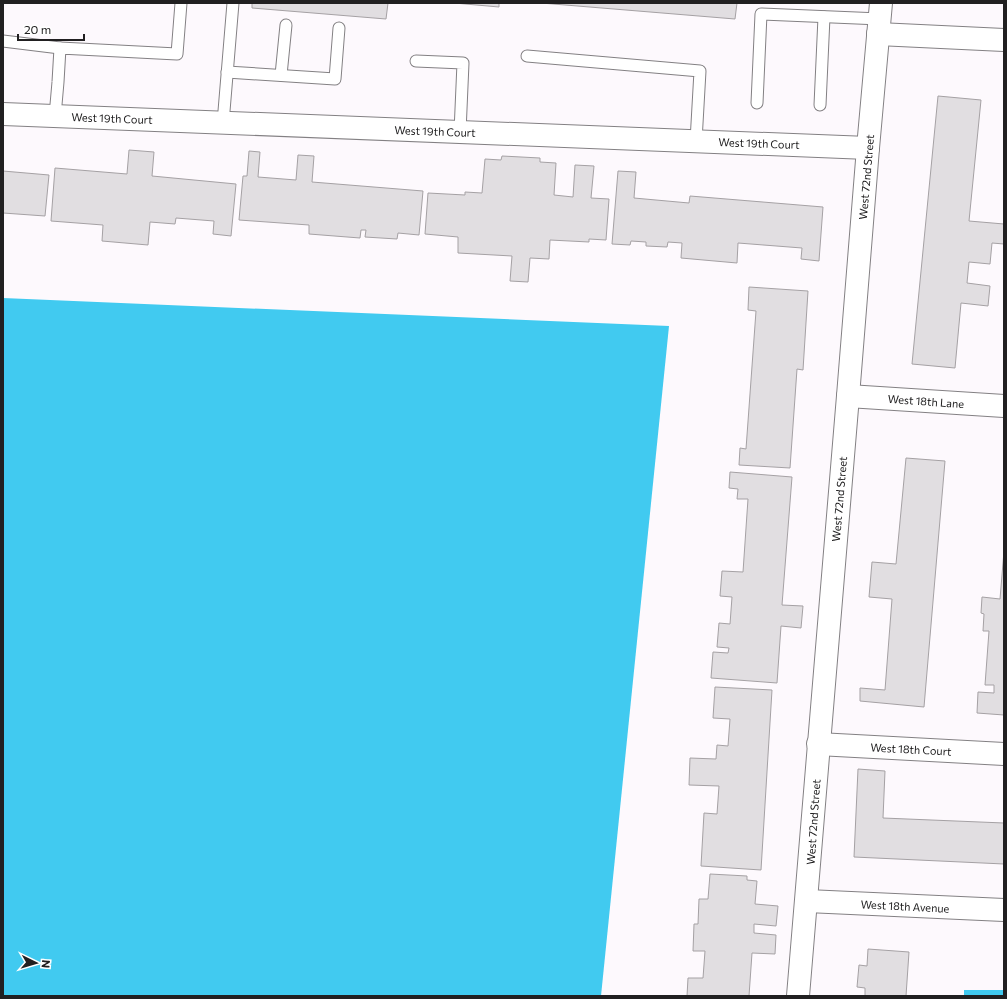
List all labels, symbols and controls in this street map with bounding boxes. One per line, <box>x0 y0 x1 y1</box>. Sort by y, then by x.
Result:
scale bar <box>18 16 84 42</box>
text: 20 m <box>24 22 51 36</box>
street label: West 19th Court <box>71 110 153 126</box>
street label: West 19th Court <box>394 123 476 139</box>
street label: West 72nd Street <box>856 133 876 220</box>
street label: West 19th Court <box>718 135 800 151</box>
street label: West 18th Lane <box>887 392 965 410</box>
street label: West 72nd Street <box>829 455 849 542</box>
street label: West 18th Court <box>870 740 952 758</box>
street label: West 72nd Street <box>804 778 823 865</box>
street label: West 18th Avenue <box>860 897 950 915</box>
north arrow <box>16 943 56 983</box>
text: N <box>40 959 53 969</box>

